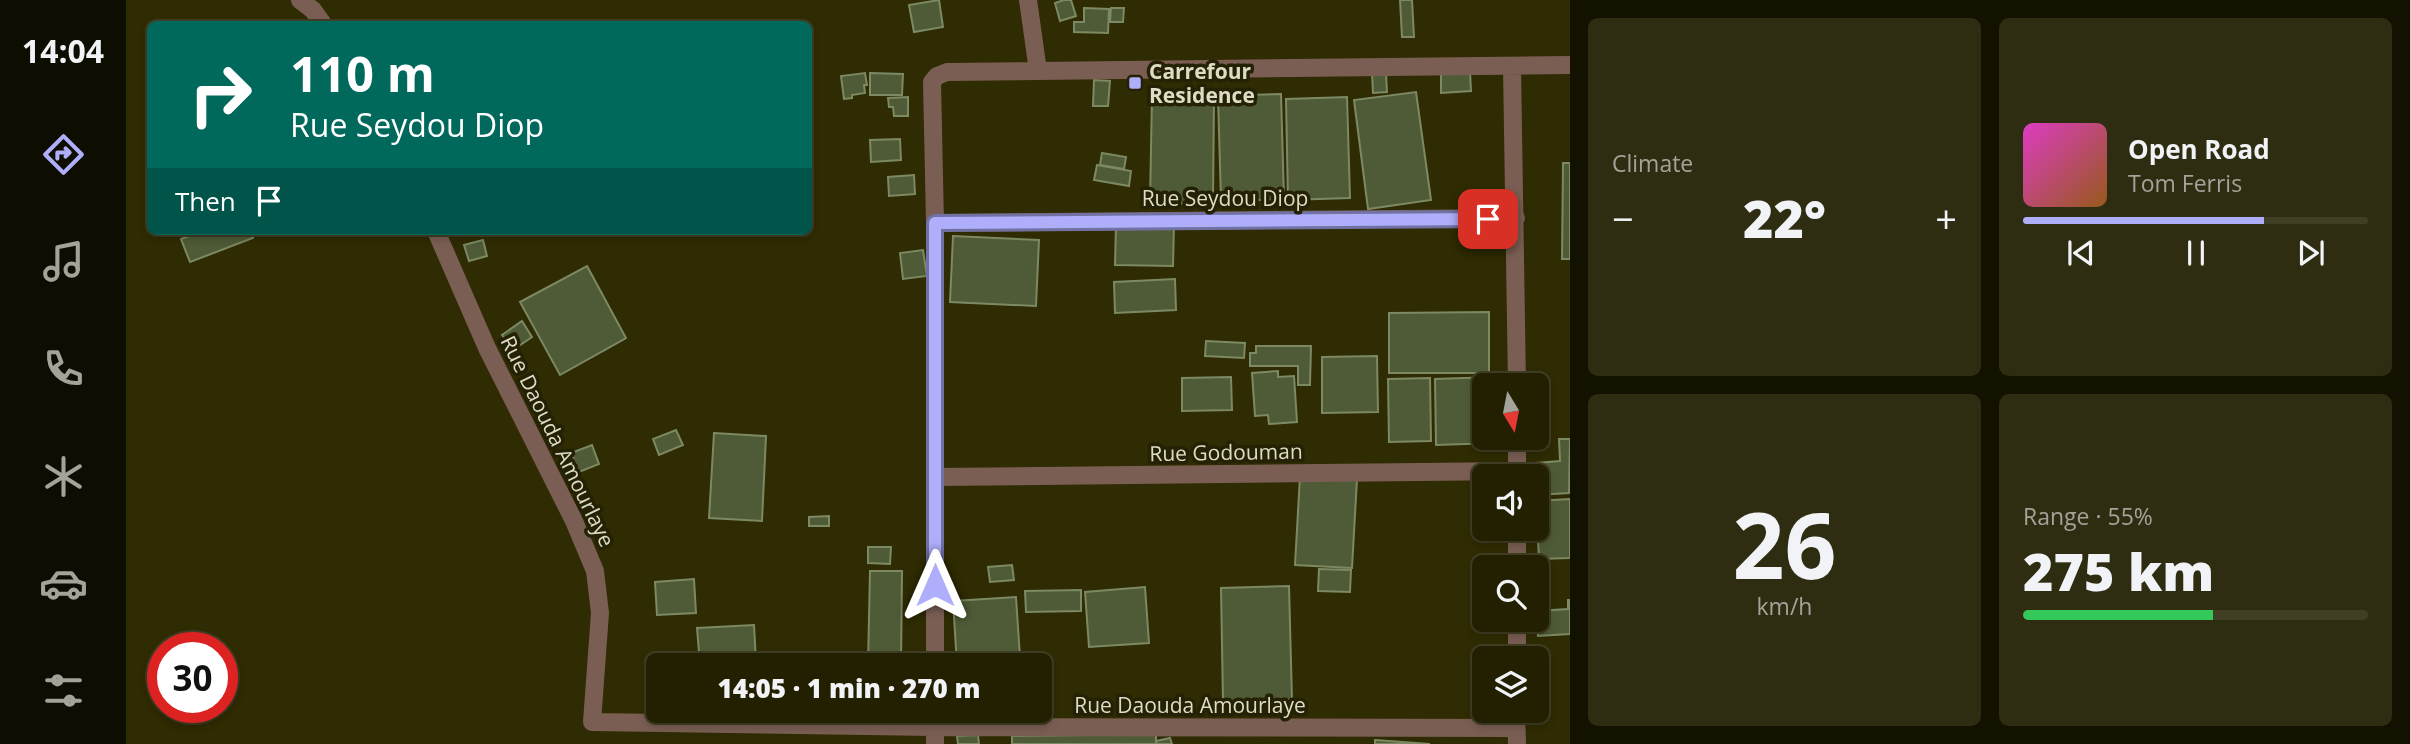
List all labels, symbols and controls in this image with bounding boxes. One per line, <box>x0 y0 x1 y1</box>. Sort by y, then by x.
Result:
text: 14:04 <box>22 29 104 72</box>
text: 110 m <box>290 40 435 106</box>
icon: right <box>175 49 266 140</box>
place label: Carrefour Residence <box>1149 57 1255 109</box>
marker: Carrefour Residence <box>1127 75 1143 91</box>
text: Rue Seydou Diop <box>290 103 544 146</box>
icon: directions <box>39 130 88 179</box>
text: Open Road <box>2128 131 2270 167</box>
text: Climate <box>1612 147 1693 179</box>
text: Tom Ferris <box>2128 167 2242 199</box>
icon: arrive <box>250 182 288 220</box>
text: 22° <box>1743 182 1826 253</box>
text: Then <box>175 183 236 219</box>
street label: Rue Seydou Diop <box>1142 184 1308 212</box>
pin <box>1458 189 1518 249</box>
text: − <box>1612 192 1634 244</box>
text: + <box>1935 192 1957 244</box>
icon: arrive <box>1469 200 1507 238</box>
icon: previous <box>2062 234 2100 272</box>
icon: pause <box>2177 234 2215 272</box>
icon: next <box>2292 234 2330 272</box>
icon: music <box>39 237 88 286</box>
street label: Rue Daouda Amourlaye <box>495 331 621 551</box>
icon: phone <box>39 344 88 393</box>
north arrow <box>1472 373 1549 450</box>
map controls <box>1472 373 1549 723</box>
street label: Rue Godouman <box>1149 437 1303 467</box>
icon: climate <box>39 452 88 501</box>
button: sound <box>1472 464 1549 541</box>
text: 26 <box>1732 482 1837 606</box>
text: Range · 55% <box>2023 500 2153 532</box>
text: 275 km <box>2023 535 2214 606</box>
position arrow <box>898 548 972 622</box>
button: search <box>1472 555 1549 632</box>
icon: car <box>39 559 88 608</box>
text: km/h <box>1757 590 1812 622</box>
speed limit sign: 30 <box>147 632 238 723</box>
button: layers <box>1472 646 1549 723</box>
icon: filters <box>39 666 88 715</box>
text: 14:05 · 1 min · 270 m <box>718 670 980 706</box>
street label: Rue Daouda Amourlaye <box>1074 691 1306 719</box>

